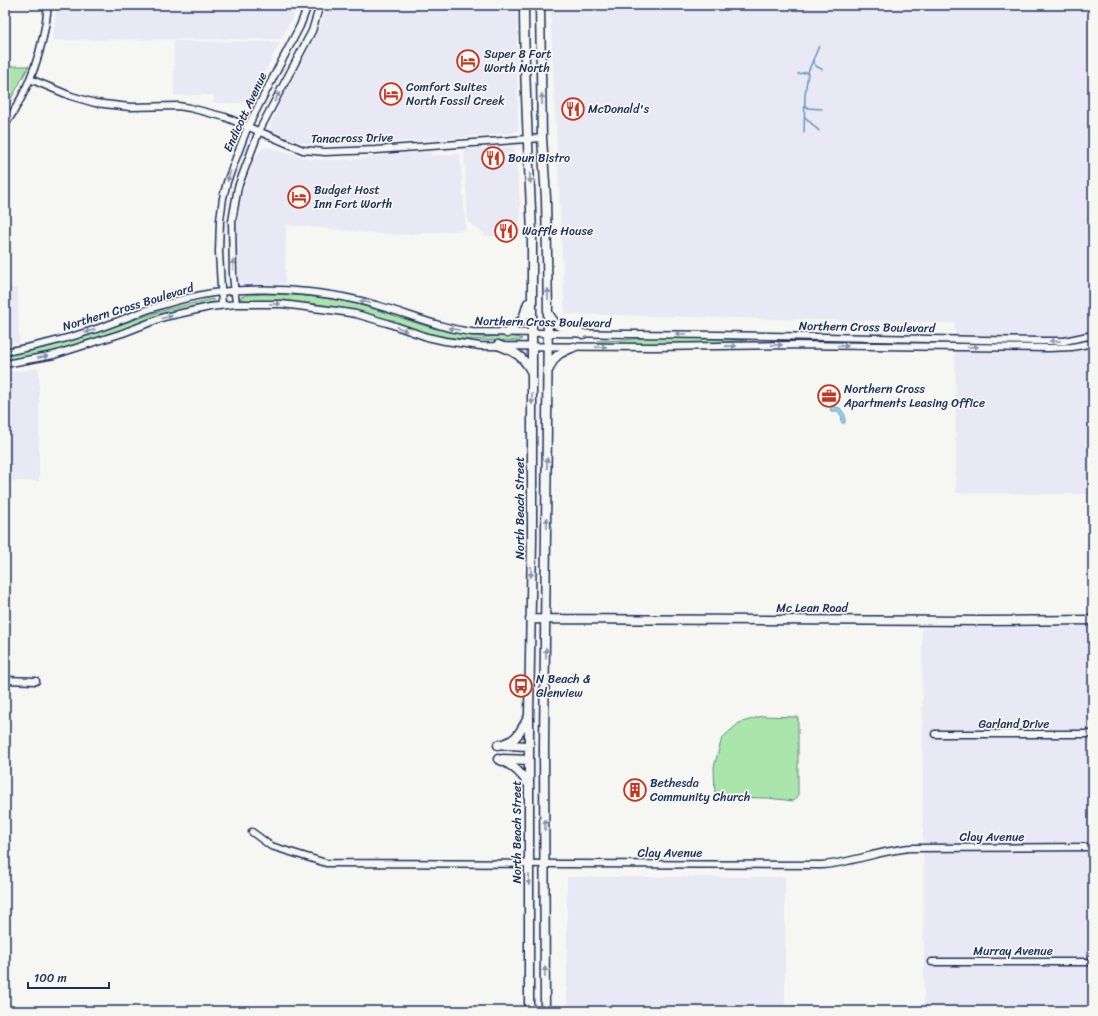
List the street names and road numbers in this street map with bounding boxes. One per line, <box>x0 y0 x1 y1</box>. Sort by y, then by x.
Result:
street label: Endicott Avenue <box>217 68 273 156</box>
street label: Tanacross Drive <box>311 126 393 150</box>
street label: Northern Cross Boulevard <box>60 276 197 337</box>
street label: Northern Cross Boulevard <box>475 310 612 334</box>
street label: Northern Cross Boulevard <box>799 315 936 339</box>
street label: North Beach Street <box>509 456 531 560</box>
street label: Mc Lean Road <box>776 597 849 619</box>
street label: Garland Drive <box>979 713 1049 735</box>
street label: North Beach Street <box>506 780 528 884</box>
street label: Clay Avenue <box>960 826 1024 848</box>
street label: Clay Avenue <box>638 842 702 864</box>
street label: Murray Avenue <box>973 940 1053 962</box>

